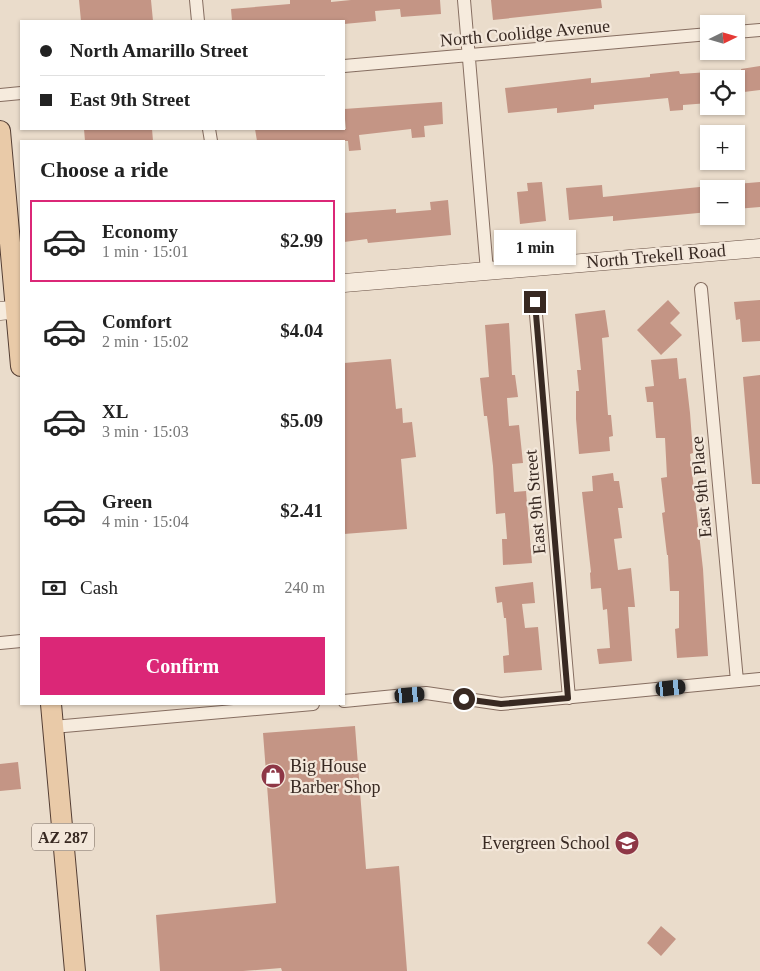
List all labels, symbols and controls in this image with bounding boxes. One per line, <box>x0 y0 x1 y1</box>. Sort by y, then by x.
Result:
north arrow <box>700 15 745 60</box>
map controls <box>700 15 745 225</box>
street label: North Coolidge Avenue <box>439 16 611 50</box>
text: North Amarillo Street <box>70 40 248 61</box>
button: locate <box>700 70 745 115</box>
text: East 9th Street <box>70 89 190 110</box>
button: + <box>700 125 745 170</box>
text: Choose a ride <box>40 157 168 182</box>
button: − <box>700 180 745 225</box>
icon: car <box>42 219 87 264</box>
text: Economy <box>102 221 178 242</box>
text: $2.99 <box>280 230 323 251</box>
callout: 1 min <box>494 230 576 264</box>
text: 1 min <box>516 239 554 256</box>
street label: North Trekell Road <box>585 240 727 272</box>
text: 1 min · 15:01 <box>102 243 189 260</box>
route end <box>524 291 546 313</box>
icon: car <box>42 309 87 354</box>
text: Comfort <box>102 311 172 332</box>
text: $4.04 <box>280 320 323 341</box>
text: 2 min · 15:02 <box>102 333 189 350</box>
icon: car <box>42 399 87 444</box>
text: XL <box>102 401 128 422</box>
text: $5.09 <box>280 410 323 431</box>
text: 3 min · 15:03 <box>102 423 189 440</box>
street label: East 9th Place <box>687 435 715 539</box>
street label: East 9th Street <box>520 449 550 555</box>
icon: car <box>42 489 87 534</box>
text: Green <box>102 491 152 512</box>
text: $2.41 <box>280 500 323 521</box>
text: 4 min · 15:04 <box>102 513 189 530</box>
icon: cash <box>40 574 68 602</box>
text: Cash <box>80 577 118 598</box>
text: 240 m <box>285 579 325 596</box>
button: Confirm <box>40 637 325 695</box>
car <box>655 679 686 697</box>
car <box>394 686 425 704</box>
route start <box>453 688 475 710</box>
place label: Big House Barber Shop <box>290 756 380 797</box>
shop icon: Big House Barber Shop <box>260 763 286 789</box>
road number: AZ 287 <box>32 824 94 850</box>
school or university icon: Evergreen School <box>614 830 640 856</box>
place label: Evergreen School <box>482 833 610 853</box>

